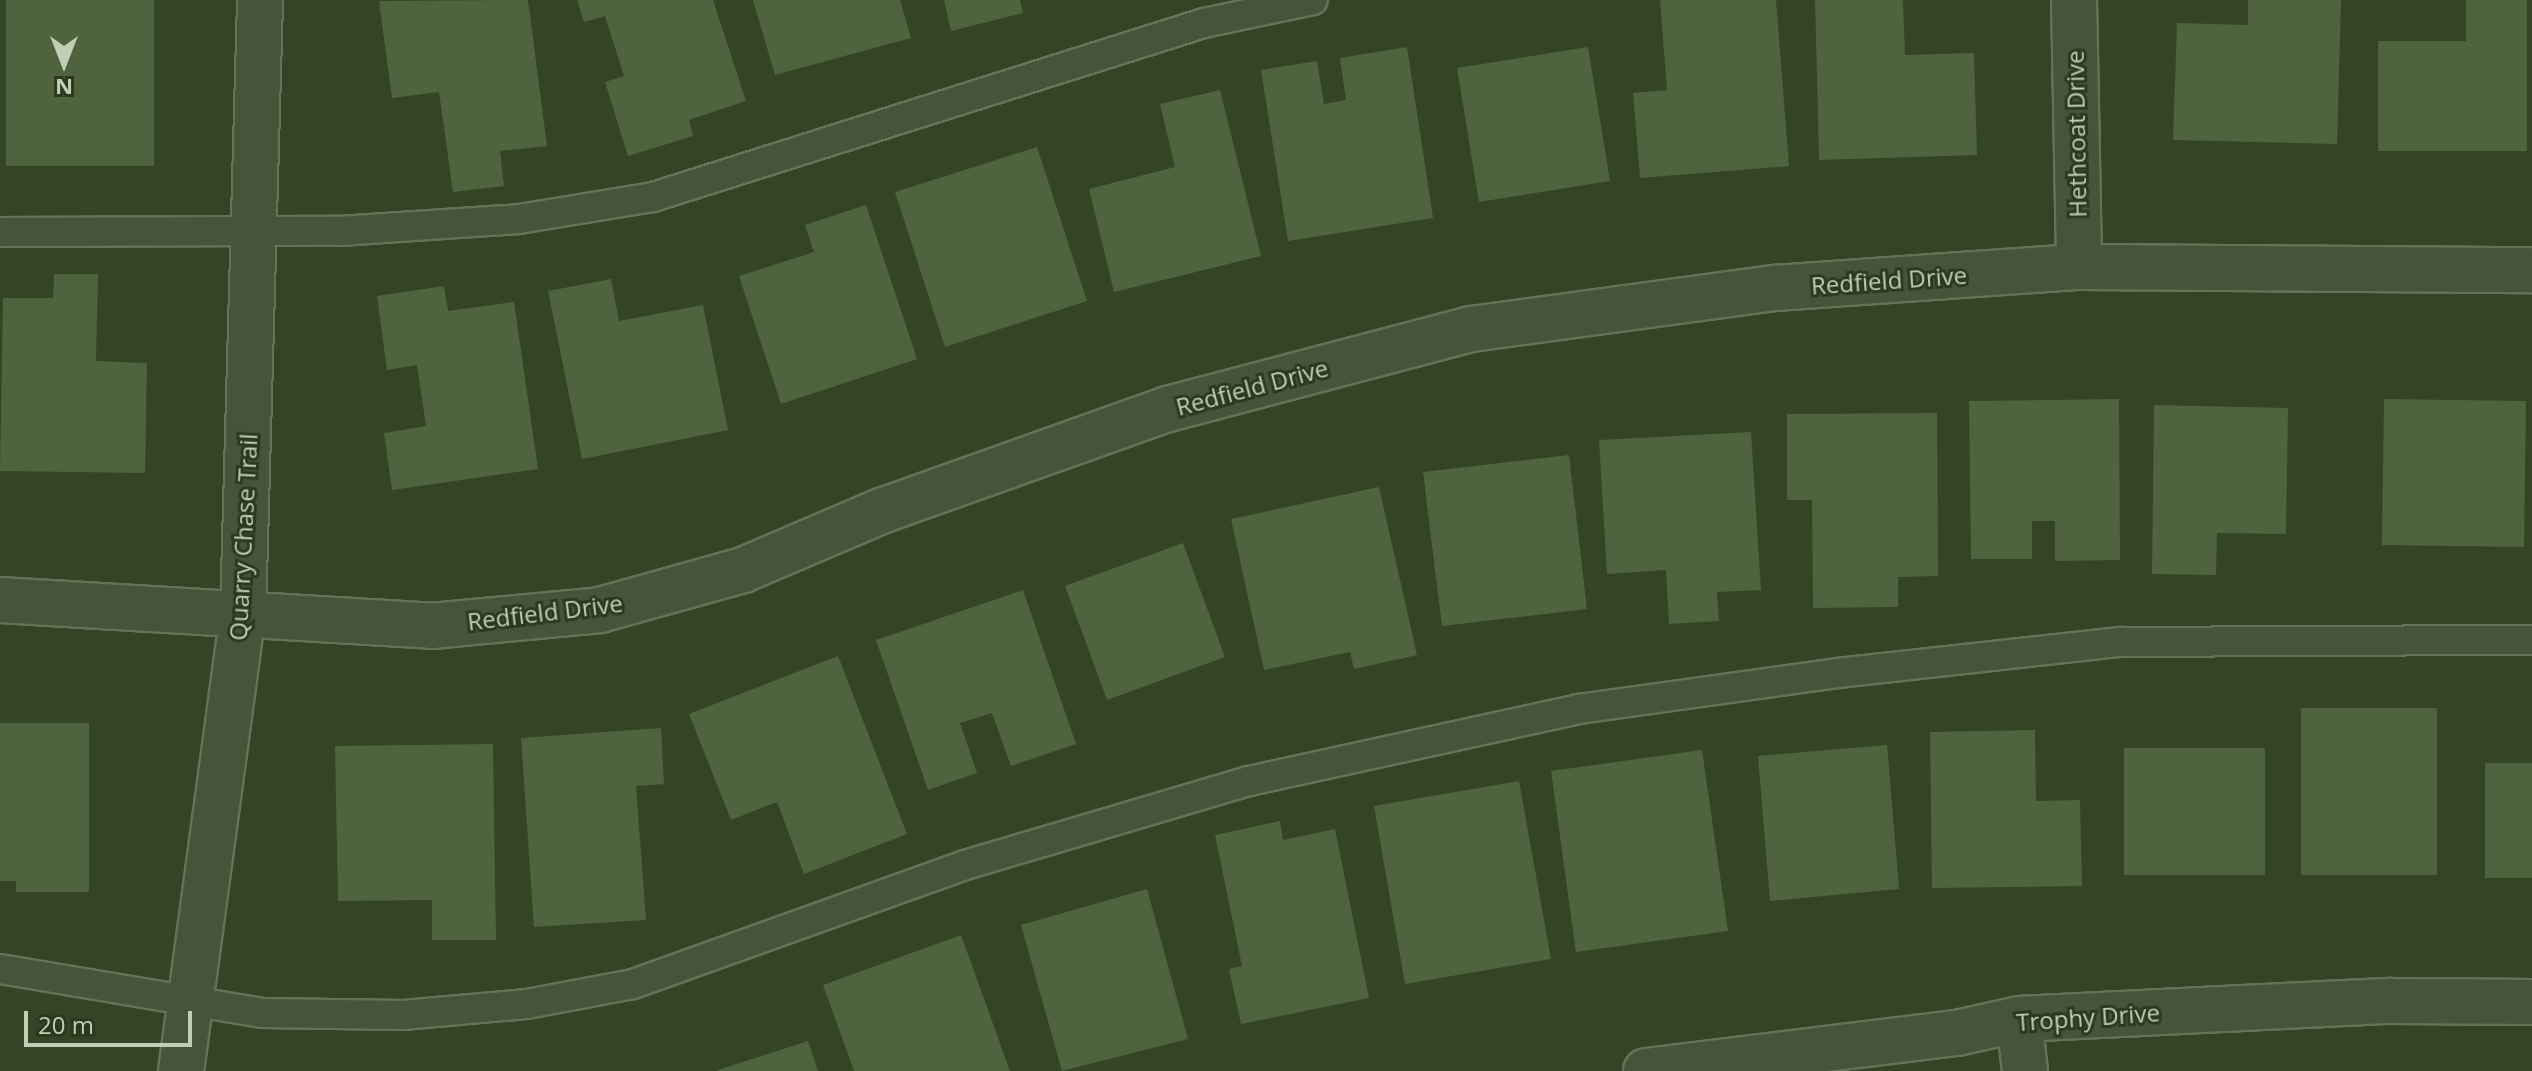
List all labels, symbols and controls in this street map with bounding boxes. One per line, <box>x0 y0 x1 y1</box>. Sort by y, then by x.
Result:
north arrow <box>24 24 104 104</box>
street label: Hethcoat Drive <box>2060 50 2092 218</box>
text: N <box>55 73 73 103</box>
street label: Redfield Drive <box>1810 260 1968 300</box>
street label: Redfield Drive <box>1173 353 1331 421</box>
street label: Quarry Chase Trail <box>223 433 263 641</box>
street label: Redfield Drive <box>466 588 624 636</box>
scale bar <box>28 995 196 1045</box>
street label: Trophy Drive <box>2015 998 2161 1036</box>
text: 20 m <box>38 1008 94 1041</box>

